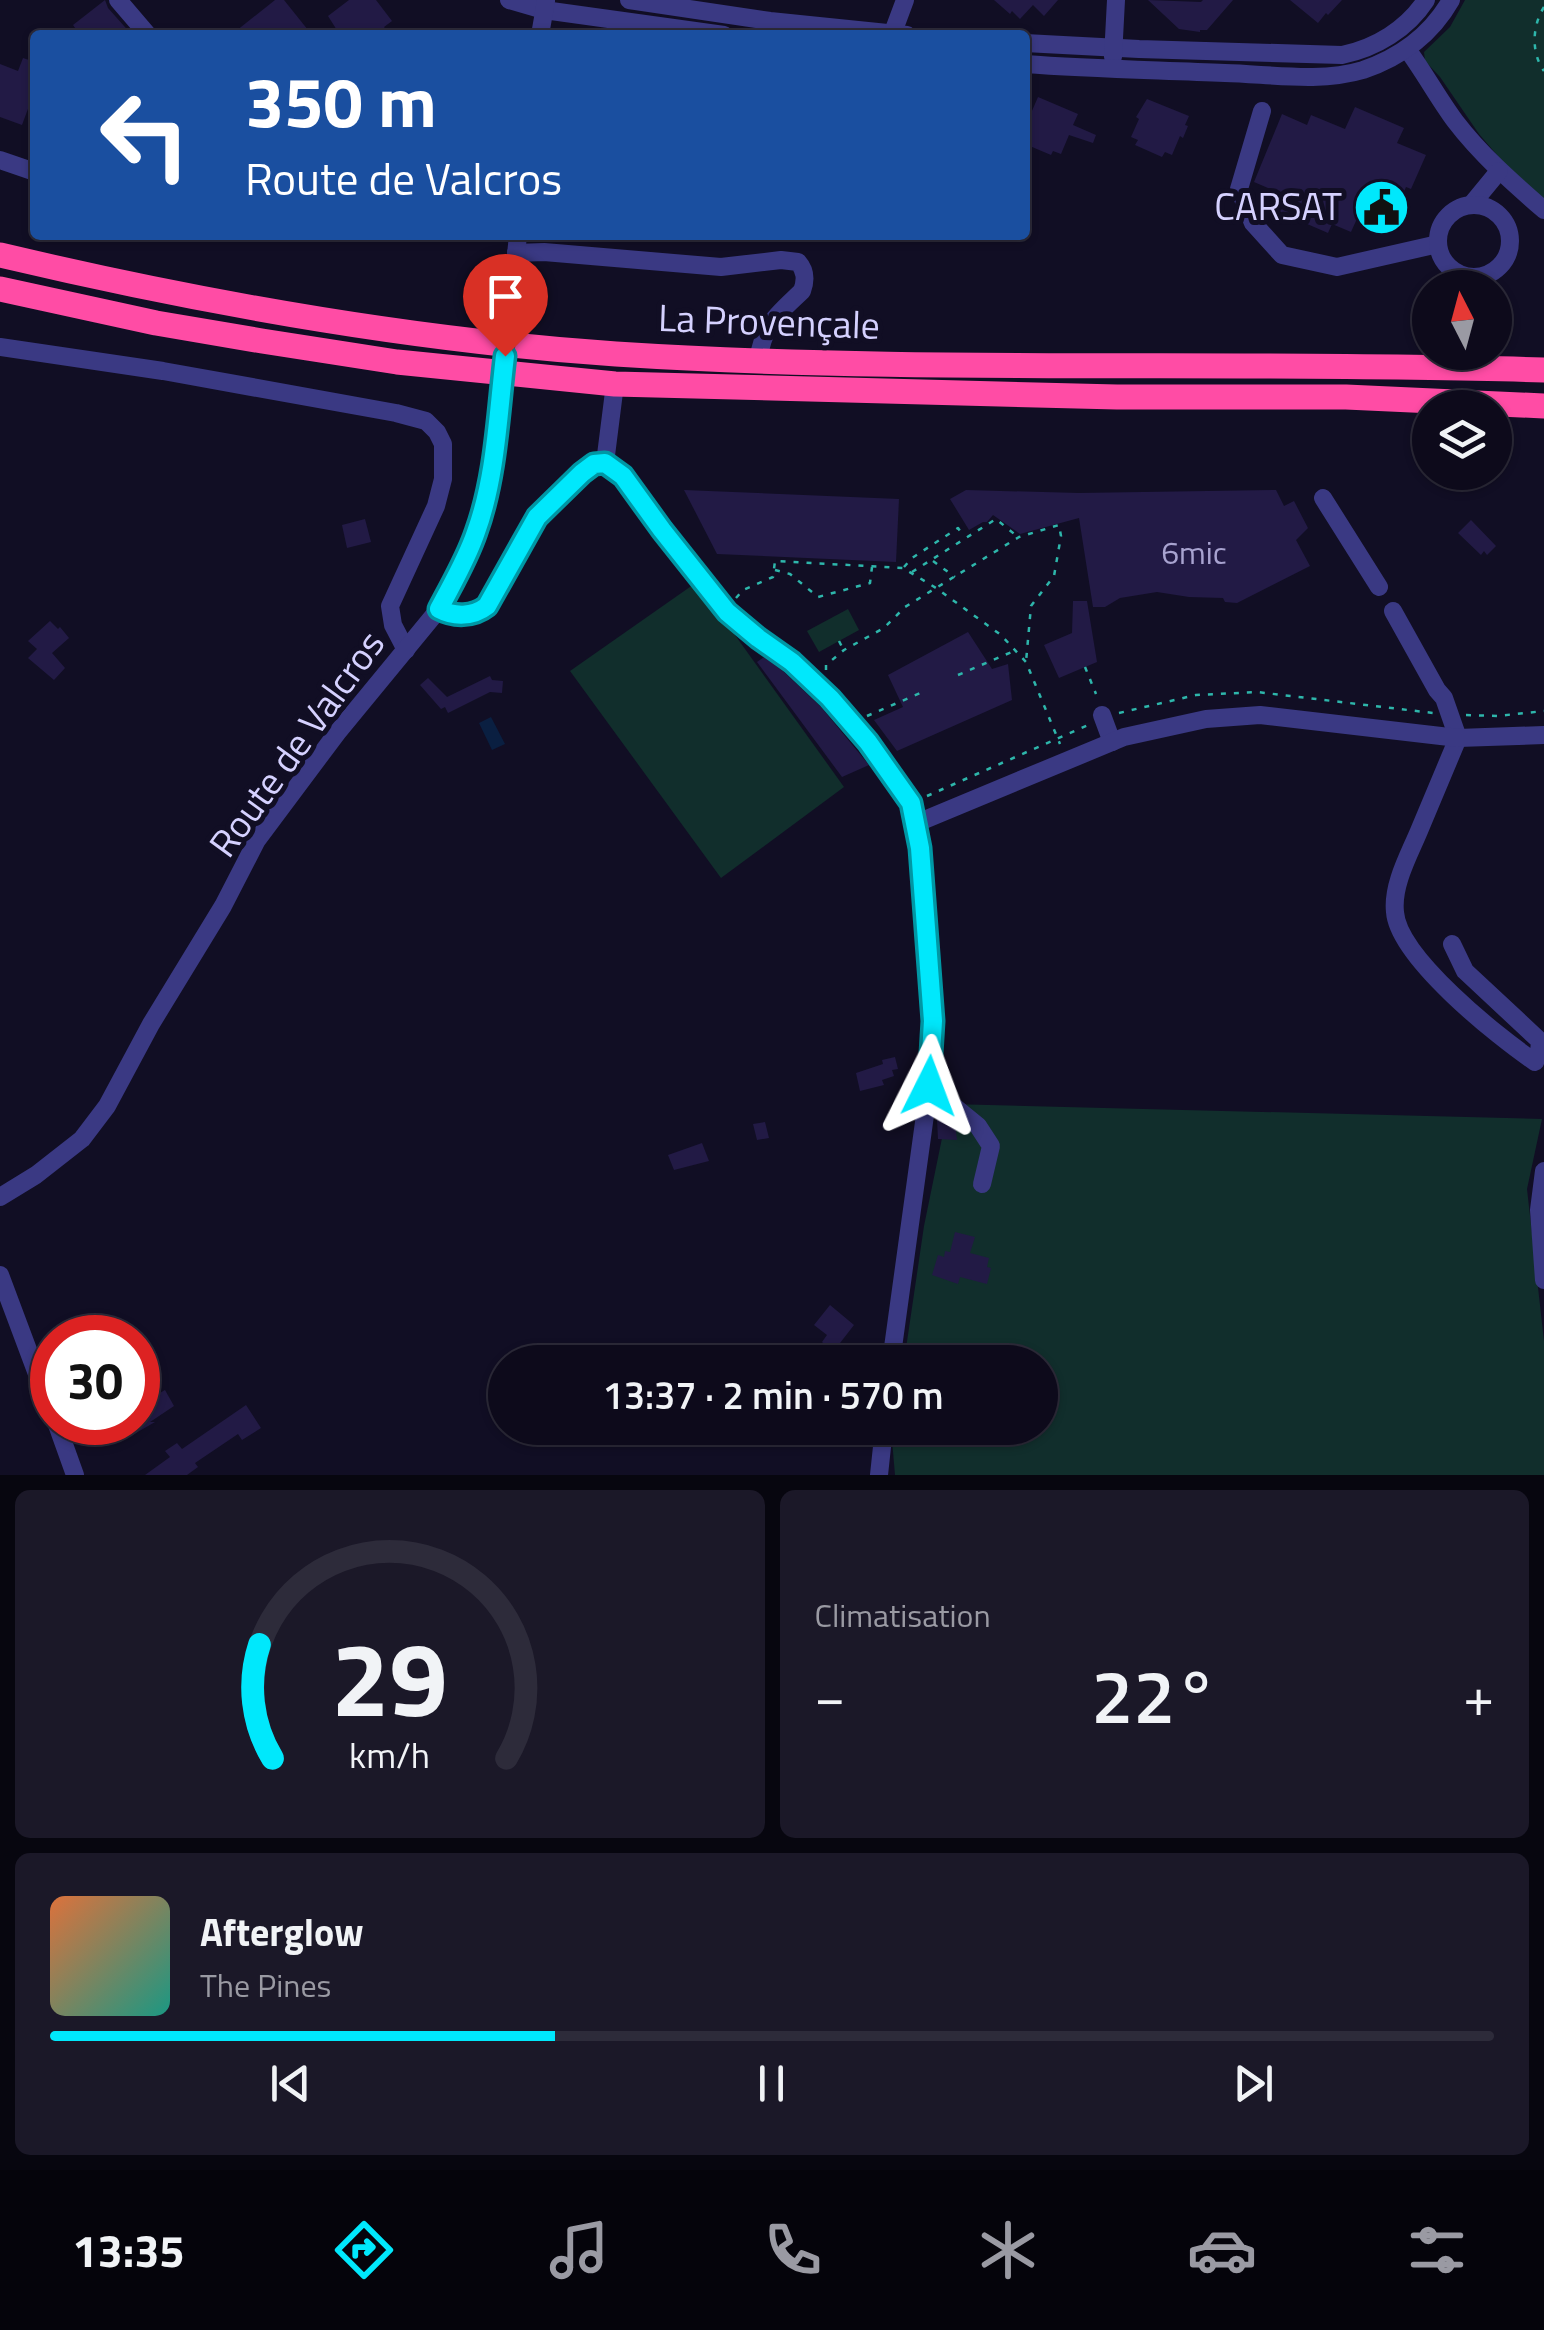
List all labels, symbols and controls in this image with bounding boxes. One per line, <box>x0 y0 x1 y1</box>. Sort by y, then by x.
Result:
text: 350 m <box>245 48 437 154</box>
icon: left <box>80 70 210 200</box>
text: Route de Valcros <box>245 144 562 212</box>
place label: CARSAT <box>1214 177 1342 235</box>
public building icon: CARSAT <box>1351 177 1411 237</box>
pin <box>463 254 548 357</box>
icon: arrive <box>478 269 533 324</box>
north arrow <box>1412 270 1512 370</box>
map controls <box>1412 270 1512 490</box>
street label: La Provençale <box>657 288 881 354</box>
button: layers <box>1412 390 1512 490</box>
house number: 6mic <box>1161 528 1227 576</box>
street label: Route de Valcros <box>194 618 398 869</box>
position arrow <box>877 1034 981 1138</box>
speed limit sign: 30 <box>30 1315 160 1445</box>
text: 13:37 · 2 min · 570 m <box>602 1366 944 1424</box>
text: Climatisation <box>815 1591 991 1639</box>
text: 29 <box>332 1598 448 1756</box>
text: 22° <box>1091 1638 1217 1752</box>
text: − <box>815 1654 845 1737</box>
text: + <box>1463 1654 1494 1737</box>
text: km/h <box>349 1727 430 1782</box>
text: Afterglow <box>200 1903 364 1961</box>
text: The Pines <box>200 1961 331 2009</box>
icon: previous <box>263 2056 318 2111</box>
icon: pause <box>744 2056 799 2111</box>
icon: next <box>1226 2056 1281 2111</box>
icon: directions <box>329 2215 399 2285</box>
icon: music <box>544 2215 614 2285</box>
icon: phone <box>758 2215 828 2285</box>
icon: climate <box>973 2215 1043 2285</box>
icon: car <box>1187 2215 1257 2285</box>
icon: filters <box>1402 2215 1472 2285</box>
text: 13:35 <box>72 2216 185 2284</box>

